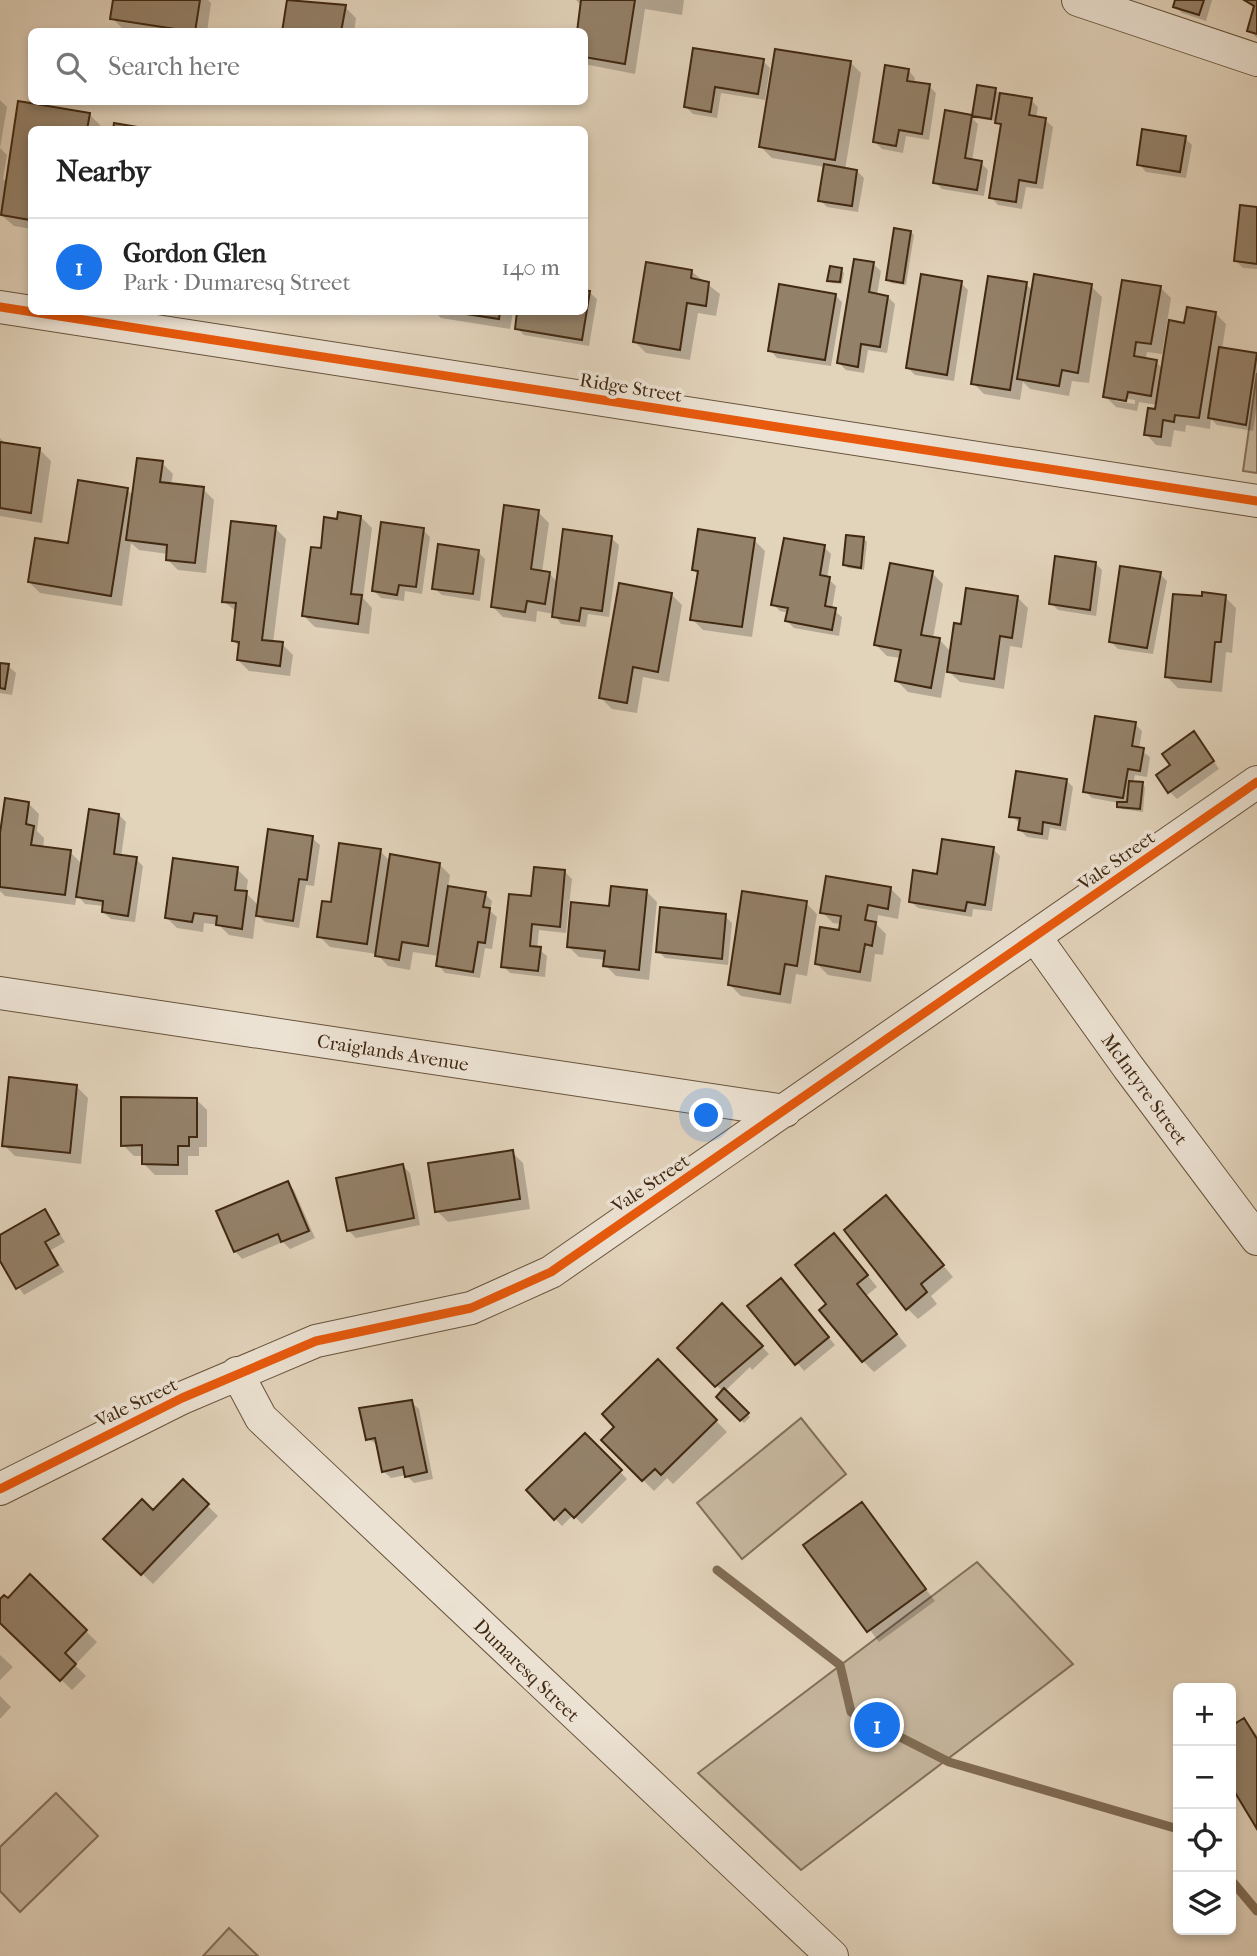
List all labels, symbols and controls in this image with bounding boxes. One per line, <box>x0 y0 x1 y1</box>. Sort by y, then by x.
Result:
search box <box>28 28 588 105</box>
icon: search <box>52 48 90 86</box>
text: Search here <box>108 51 240 82</box>
text: Nearby <box>56 154 151 189</box>
text: Gordon Glen <box>123 238 266 269</box>
text: 1 <box>75 254 83 281</box>
text: 140 m <box>501 254 560 281</box>
text: Park · Dumaresq Street <box>123 269 351 296</box>
street label: Ridge Street <box>578 369 684 407</box>
street label: Vale Street <box>1073 826 1159 896</box>
street label: Craiglands Avenue <box>316 1030 470 1076</box>
street label: McIntyre Street <box>1096 1030 1192 1150</box>
your location <box>689 1098 723 1132</box>
street label: Vale Street <box>607 1150 694 1218</box>
street label: Vale Street <box>91 1373 181 1433</box>
street label: Dumaresq Street <box>469 1615 584 1727</box>
map controls <box>1173 1683 1236 1935</box>
button: + <box>1173 1683 1236 1746</box>
pin: 1 <box>854 1699 900 1751</box>
button: − <box>1173 1746 1236 1809</box>
button: locate <box>1173 1809 1236 1872</box>
button: layers <box>1173 1872 1236 1935</box>

